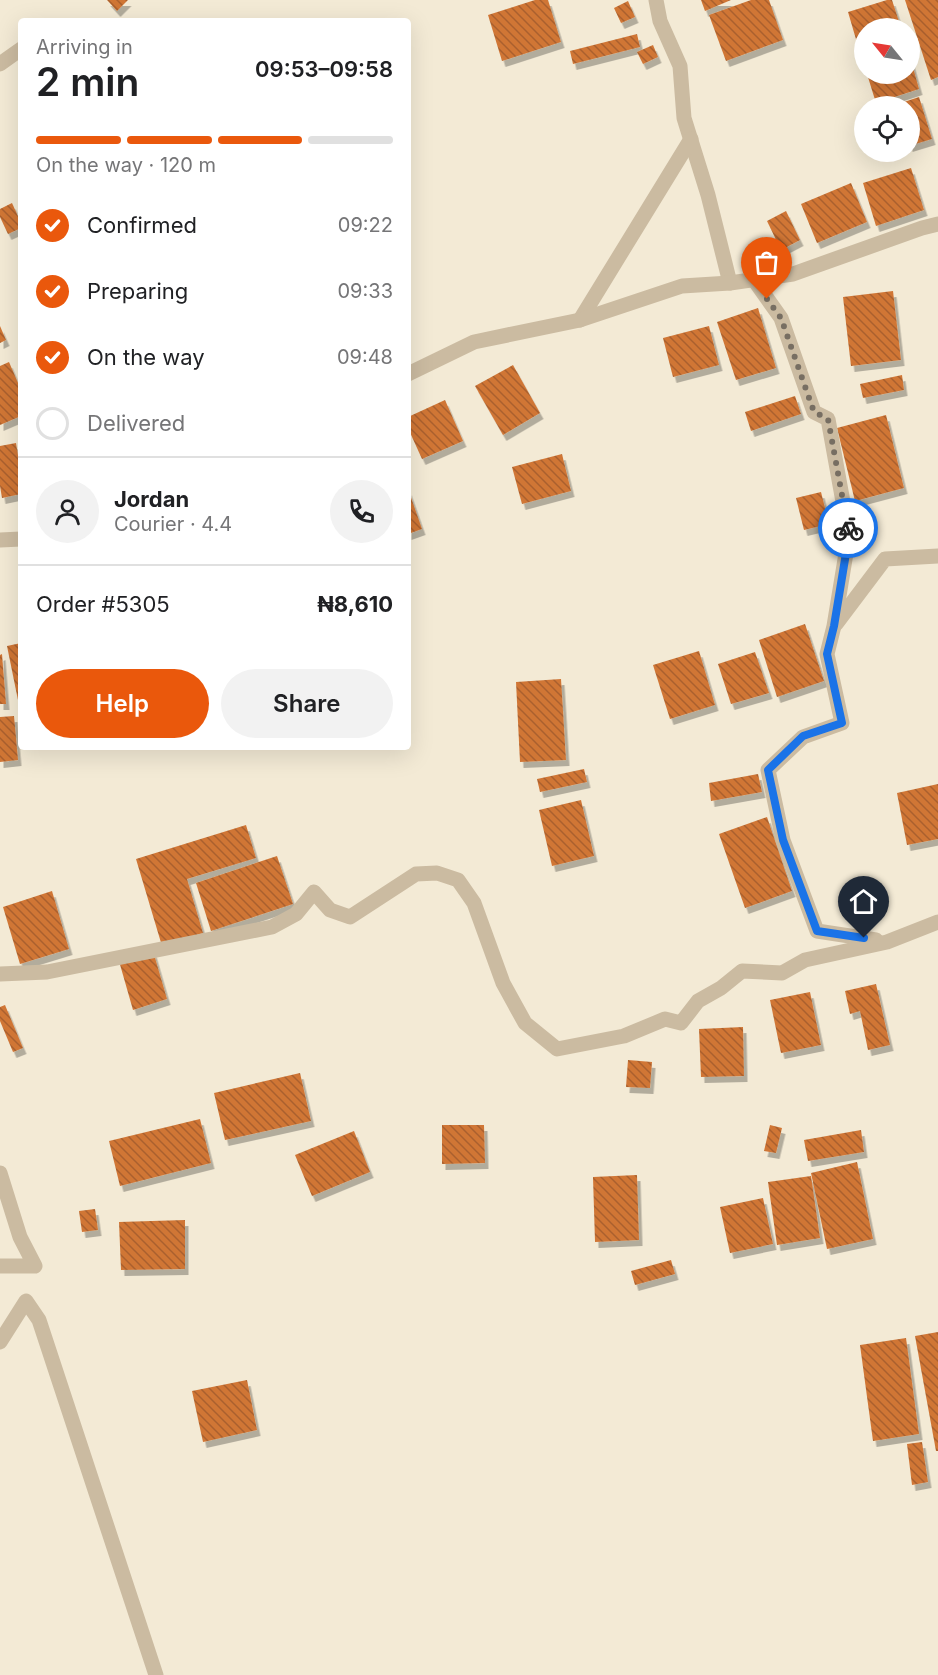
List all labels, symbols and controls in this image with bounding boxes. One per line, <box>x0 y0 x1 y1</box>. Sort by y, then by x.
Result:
north arrow <box>854 18 920 84</box>
map controls <box>854 18 920 162</box>
text: Arriving in <box>36 35 133 59</box>
text: 09:53–09:58 <box>255 56 393 82</box>
text: 2 min <box>36 58 139 105</box>
button: locate <box>854 96 920 162</box>
text: On the way · 120 m <box>36 153 216 177</box>
icon: check <box>36 209 69 242</box>
text: Confirmed <box>87 212 197 238</box>
text: 09:22 <box>338 213 393 237</box>
pin <box>741 237 792 299</box>
icon: bag <box>750 246 783 279</box>
icon: check <box>36 275 69 308</box>
text: Preparing <box>87 278 188 304</box>
text: 09:33 <box>338 279 393 303</box>
icon: check <box>36 341 69 374</box>
text: On the way <box>87 344 205 370</box>
text: 09:48 <box>337 345 393 369</box>
text: Delivered <box>87 410 185 436</box>
button: person <box>36 480 99 543</box>
button: phone <box>330 480 393 543</box>
text: Jordan <box>114 486 189 512</box>
courier <box>818 498 878 558</box>
text: Courier · 4.4 <box>114 512 232 536</box>
icon: bike <box>832 512 865 545</box>
text: Order #5305 <box>36 591 170 617</box>
text: ₦8,610 <box>317 591 393 617</box>
button: Help <box>36 669 209 738</box>
button: Share <box>221 669 393 738</box>
pin <box>838 876 889 938</box>
icon: home <box>847 885 880 918</box>

